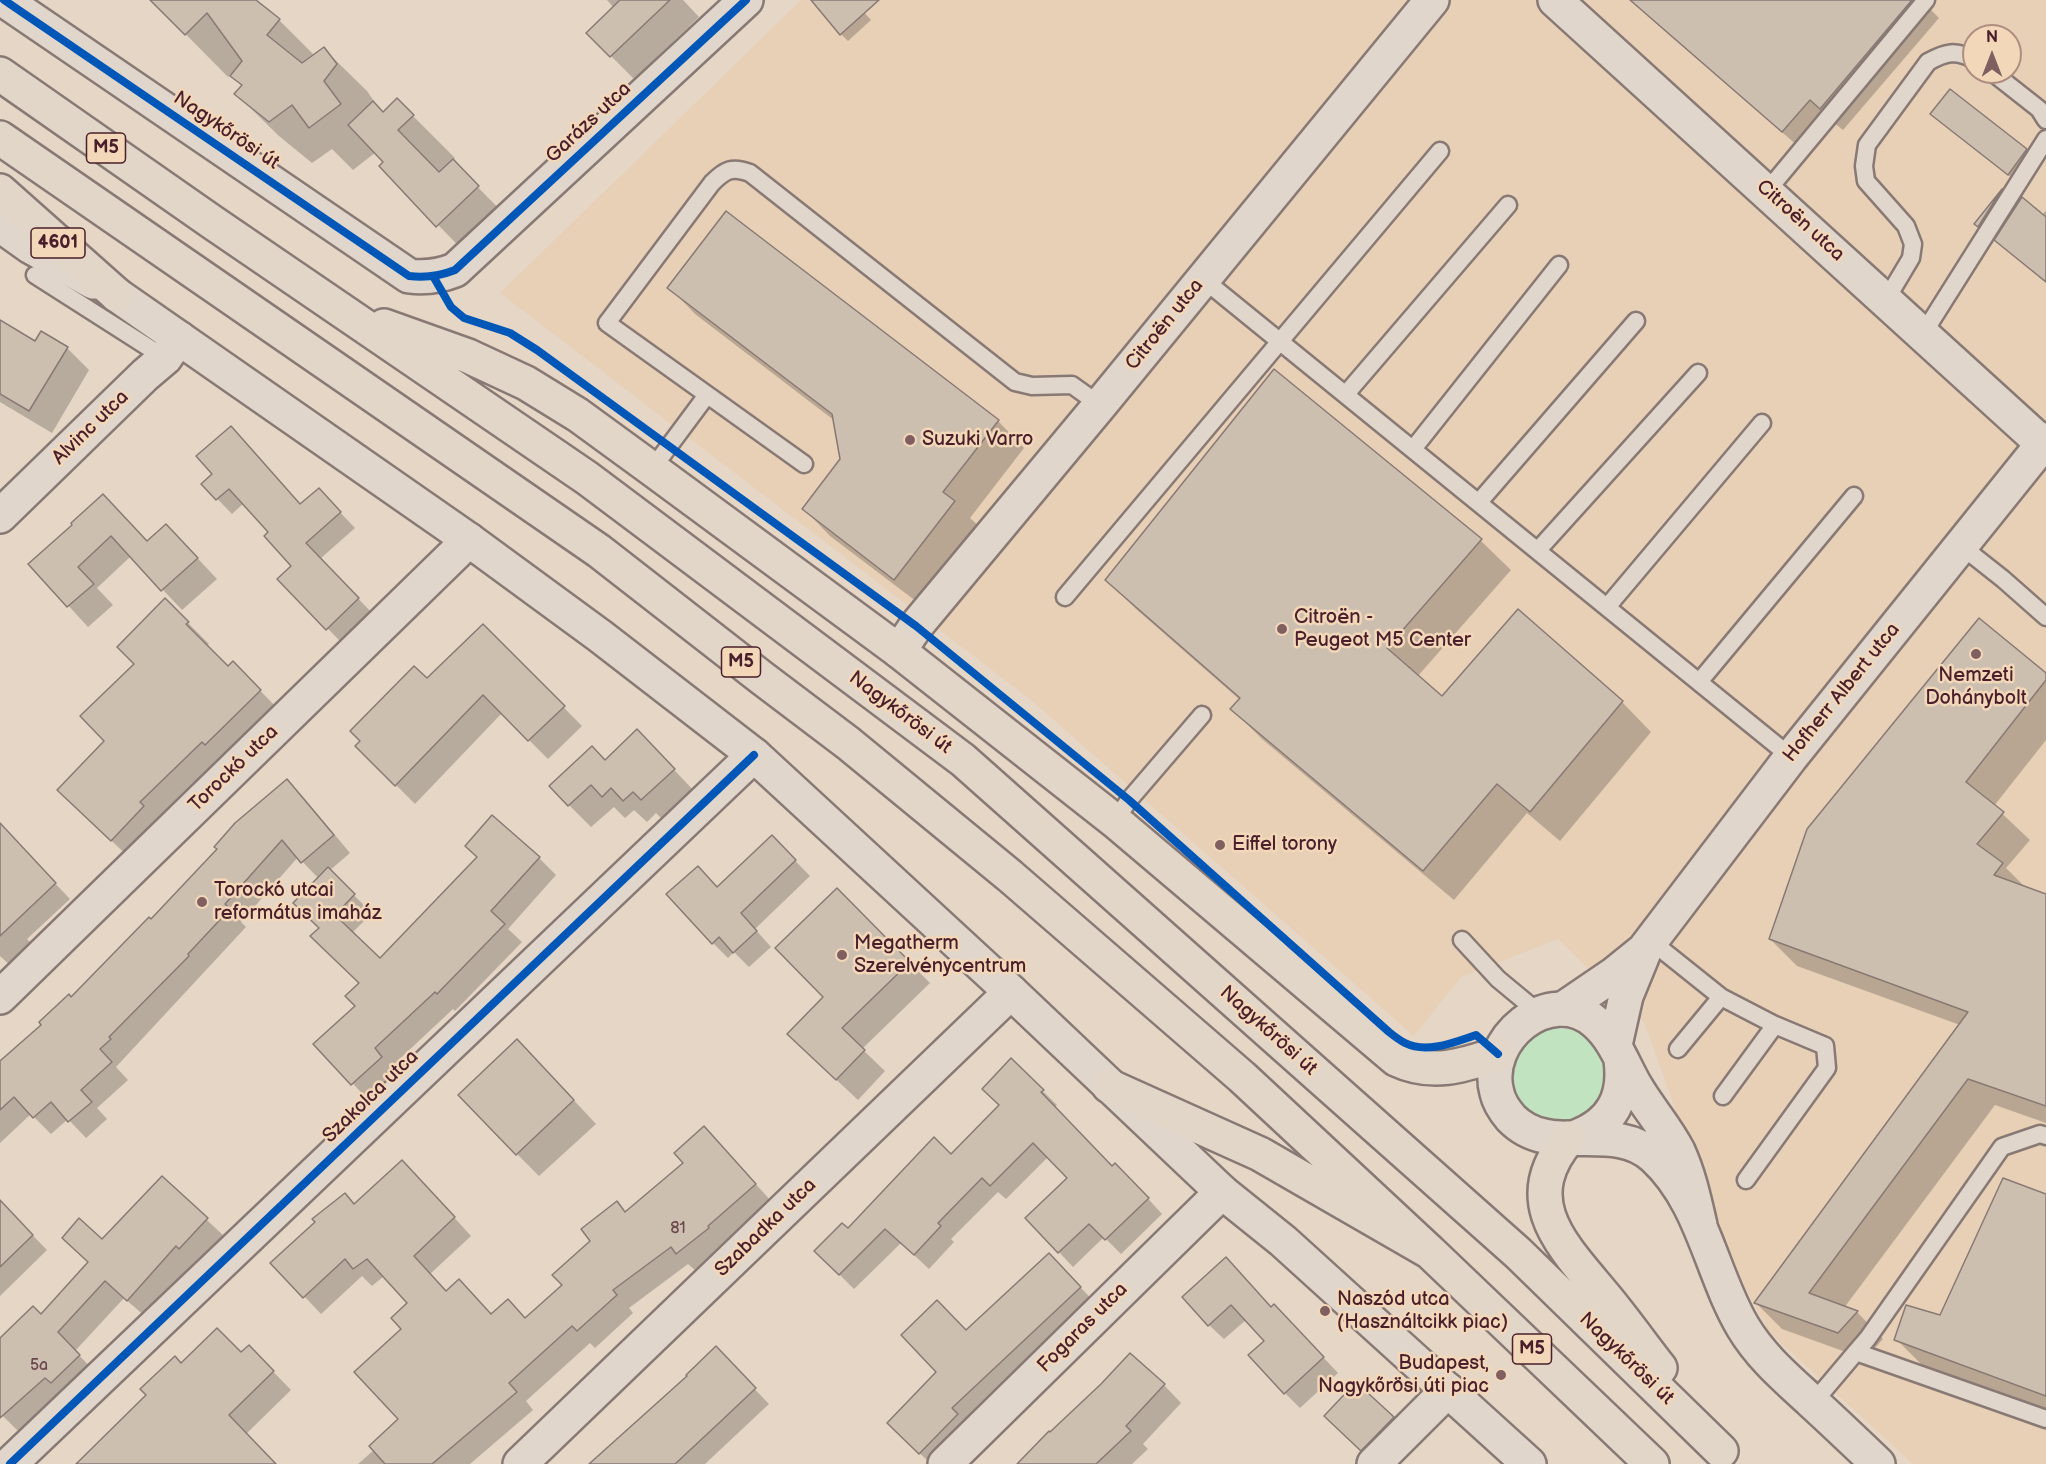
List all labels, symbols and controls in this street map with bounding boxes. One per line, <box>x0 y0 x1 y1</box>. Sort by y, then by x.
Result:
north arrow <box>1962 24 2022 84</box>
text: N <box>1986 28 1998 47</box>
street label: Garázs utca <box>541 77 637 169</box>
street label: Nagykőrösi út <box>168 87 284 175</box>
road number: M5 <box>86 133 126 163</box>
street label: Citroën utca <box>1751 175 1849 267</box>
road number: 4601 <box>31 228 85 258</box>
street label: Citroën utca <box>1121 274 1209 376</box>
street label: Alvinc utca <box>48 386 134 470</box>
place label: Suzuki Varro <box>922 428 1033 452</box>
marker: Suzuki Varro <box>903 433 917 447</box>
place label: Citroën - Peugeot M5 Center <box>1294 606 1471 653</box>
street label: Hofherr Albert utca <box>1778 619 1906 767</box>
marker: Citroën - Peugeot M5 Center <box>1275 622 1289 636</box>
road number: M5 <box>722 647 760 677</box>
marker: Nemzeti Dohánybolt <box>1969 647 1983 661</box>
place label: Nemzeti Dohánybolt <box>1925 664 2027 711</box>
street label: Nagykőrösi út <box>844 667 956 759</box>
street label: Torockó utca <box>184 720 284 818</box>
place label: Eiffel torony <box>1232 833 1337 857</box>
marker: Eiffel torony <box>1213 838 1227 852</box>
place label: Torockó utcai református imaház <box>214 879 381 926</box>
marker: Torockó utcai református imaház <box>195 895 209 909</box>
place label: Megatherm Szerelvénycentrum <box>854 932 1026 979</box>
marker: Megatherm Szerelvénycentrum <box>835 948 849 962</box>
street label: Nagykőrösi út <box>1214 981 1322 1081</box>
street label: Szakolca utca <box>318 1045 424 1149</box>
street label: Szabadka utca <box>710 1174 822 1282</box>
house number: 81 <box>670 1219 686 1239</box>
street label: Fogaras utca <box>1033 1278 1133 1378</box>
place label: Naszód utca (Használtcikk piac) <box>1337 1288 1508 1335</box>
marker: Naszód utca (Használtcikk piac) <box>1318 1304 1332 1318</box>
street label: Nagykőrösi út <box>1574 1308 1678 1410</box>
road number: M5 <box>1512 1334 1552 1364</box>
place label: Budapest, Nagykőrösi úti piac <box>1318 1352 1489 1399</box>
house number: 5a <box>30 1356 48 1376</box>
marker: Budapest, Nagykőrösi úti piac <box>1494 1368 1508 1382</box>

